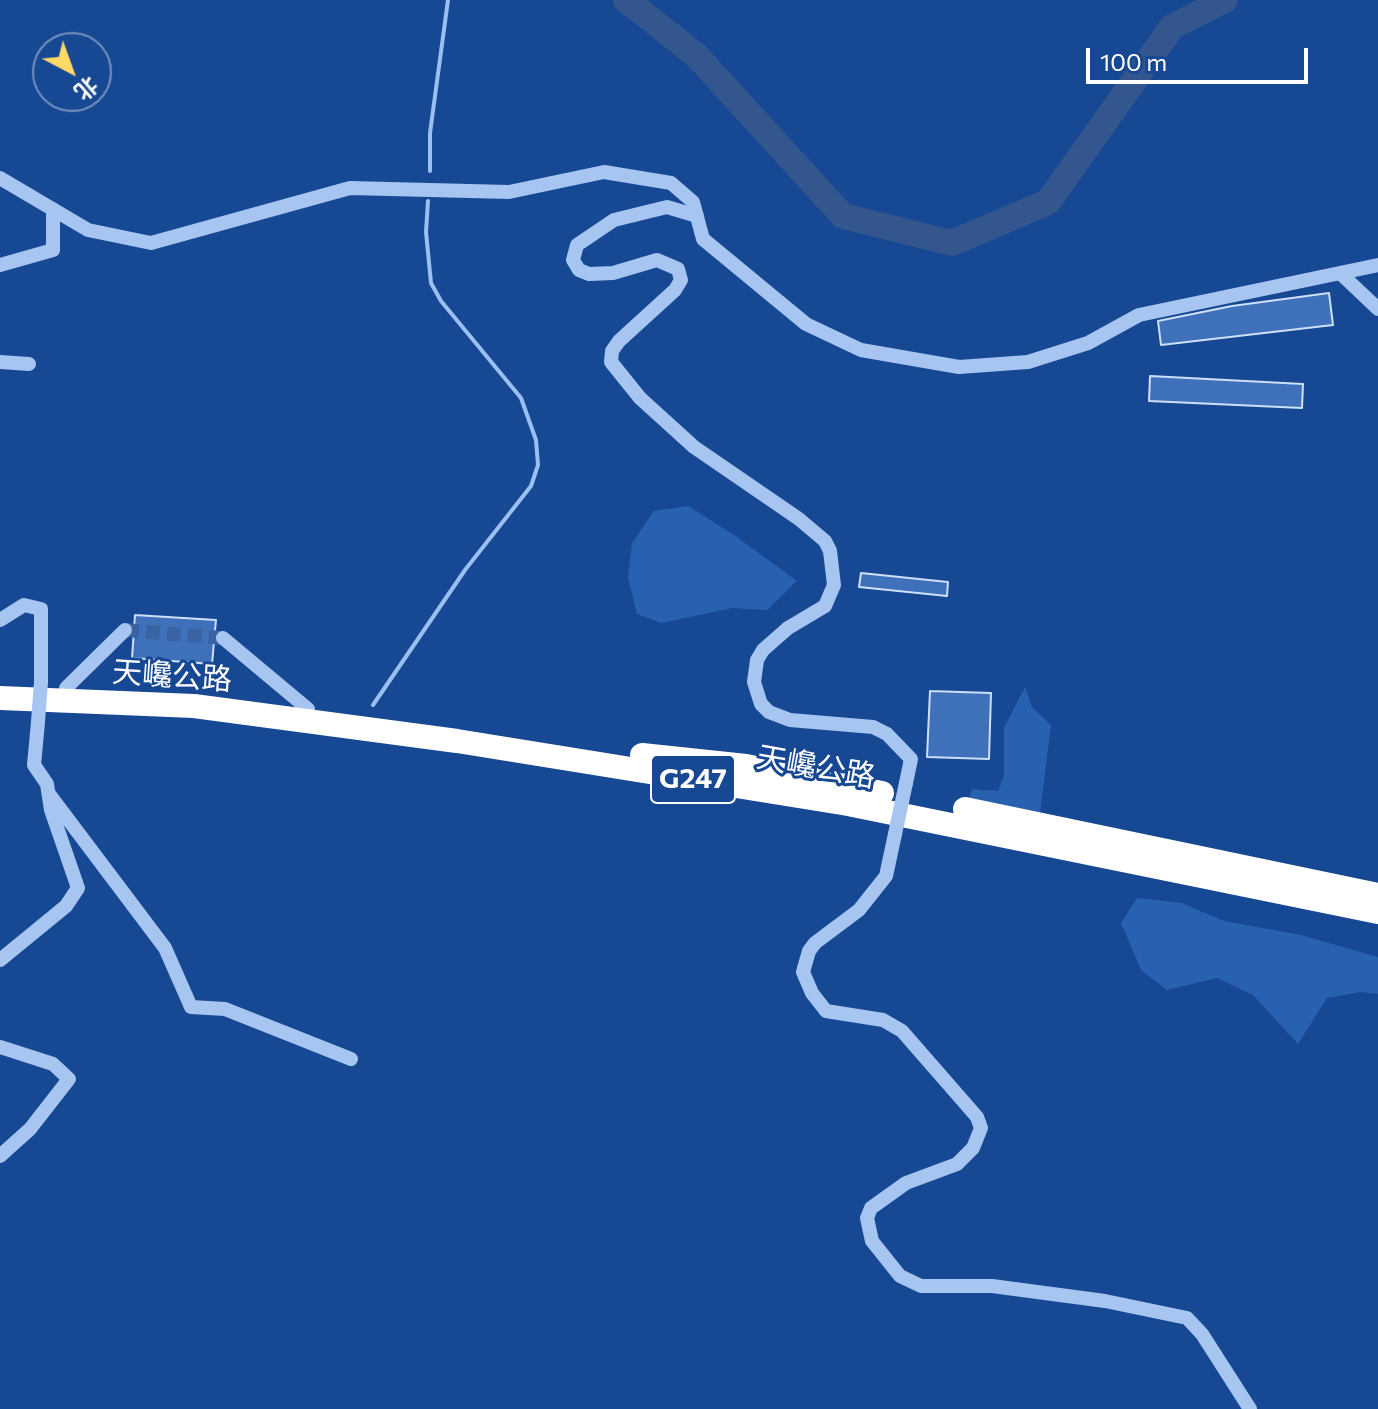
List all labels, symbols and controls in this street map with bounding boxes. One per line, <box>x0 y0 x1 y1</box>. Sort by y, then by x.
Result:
north arrow <box>32 32 112 112</box>
scale bar <box>1090 32 1312 82</box>
text: 100 m <box>1100 47 1167 76</box>
text: 北 <box>70 72 104 106</box>
street label: 天巉公路 <box>111 654 233 698</box>
street label: 天巉公路 <box>754 739 878 795</box>
road number: G247 <box>651 755 735 803</box>

